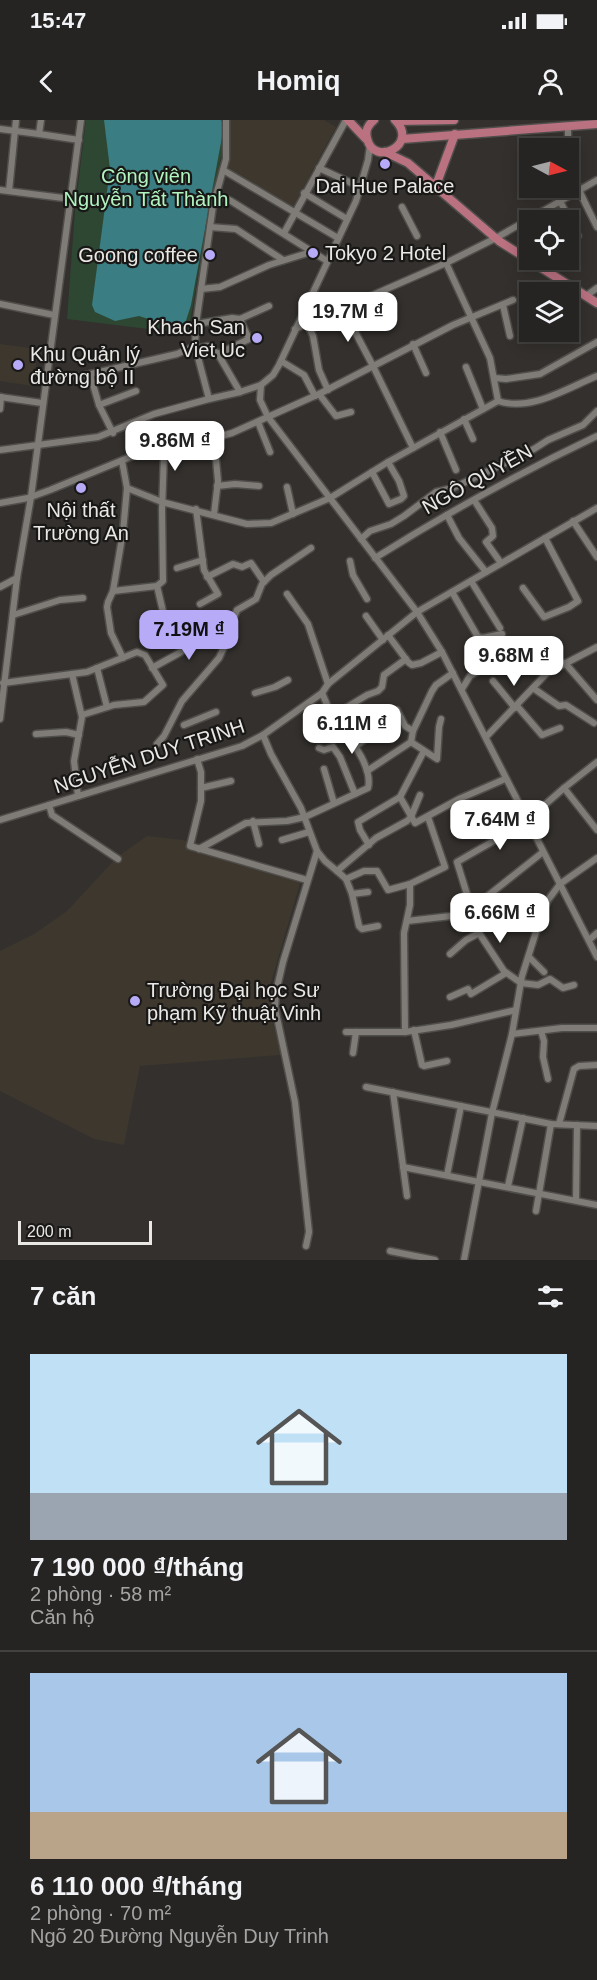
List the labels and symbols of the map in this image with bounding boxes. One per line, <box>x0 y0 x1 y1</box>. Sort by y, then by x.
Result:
north arrow <box>519 138 579 198</box>
marker: Dai Hue Palace <box>378 157 392 171</box>
park label: Công viên Nguyễn Tất Thành <box>64 165 228 210</box>
place label: Dai Hue Palace <box>316 175 454 197</box>
place label: Tokyo 2 Hotel <box>325 242 446 264</box>
place label: Goong coffee <box>78 244 198 266</box>
marker: Tokyo 2 Hotel <box>306 246 320 260</box>
marker: Goong coffee <box>203 248 217 262</box>
pin: 19.7M ₫ <box>293 292 403 343</box>
place label: Khach San Viet Uc <box>147 316 245 361</box>
marker: Khach San Viet Uc <box>250 331 264 345</box>
place label: Khu Quản lý đường bộ II <box>30 343 140 388</box>
marker: Khu Quản lý đường bộ II <box>11 358 25 372</box>
pin: 9.86M ₫ <box>120 421 230 472</box>
street label: NGÔ QUYỀN <box>418 440 536 518</box>
marker: Nội thất Trường An <box>74 481 88 495</box>
place label: Nội thất Trường An <box>33 499 129 544</box>
pin: 7.19M ₫ <box>134 610 244 661</box>
pin: 9.68M ₫ <box>459 636 569 687</box>
pin: 6.11M ₫ <box>297 704 407 755</box>
street label: NGUYỄN DUY TRINH <box>51 715 247 797</box>
pin: 7.64M ₫ <box>445 800 555 851</box>
pin: 6.66M ₫ <box>445 893 555 944</box>
place label: Trường Đại học Sư phạm Kỹ thuật Vinh <box>147 979 321 1024</box>
marker: Trường Đại học Sư phạm Kỹ thuật Vinh <box>128 994 142 1008</box>
scale bar <box>18 1218 152 1246</box>

